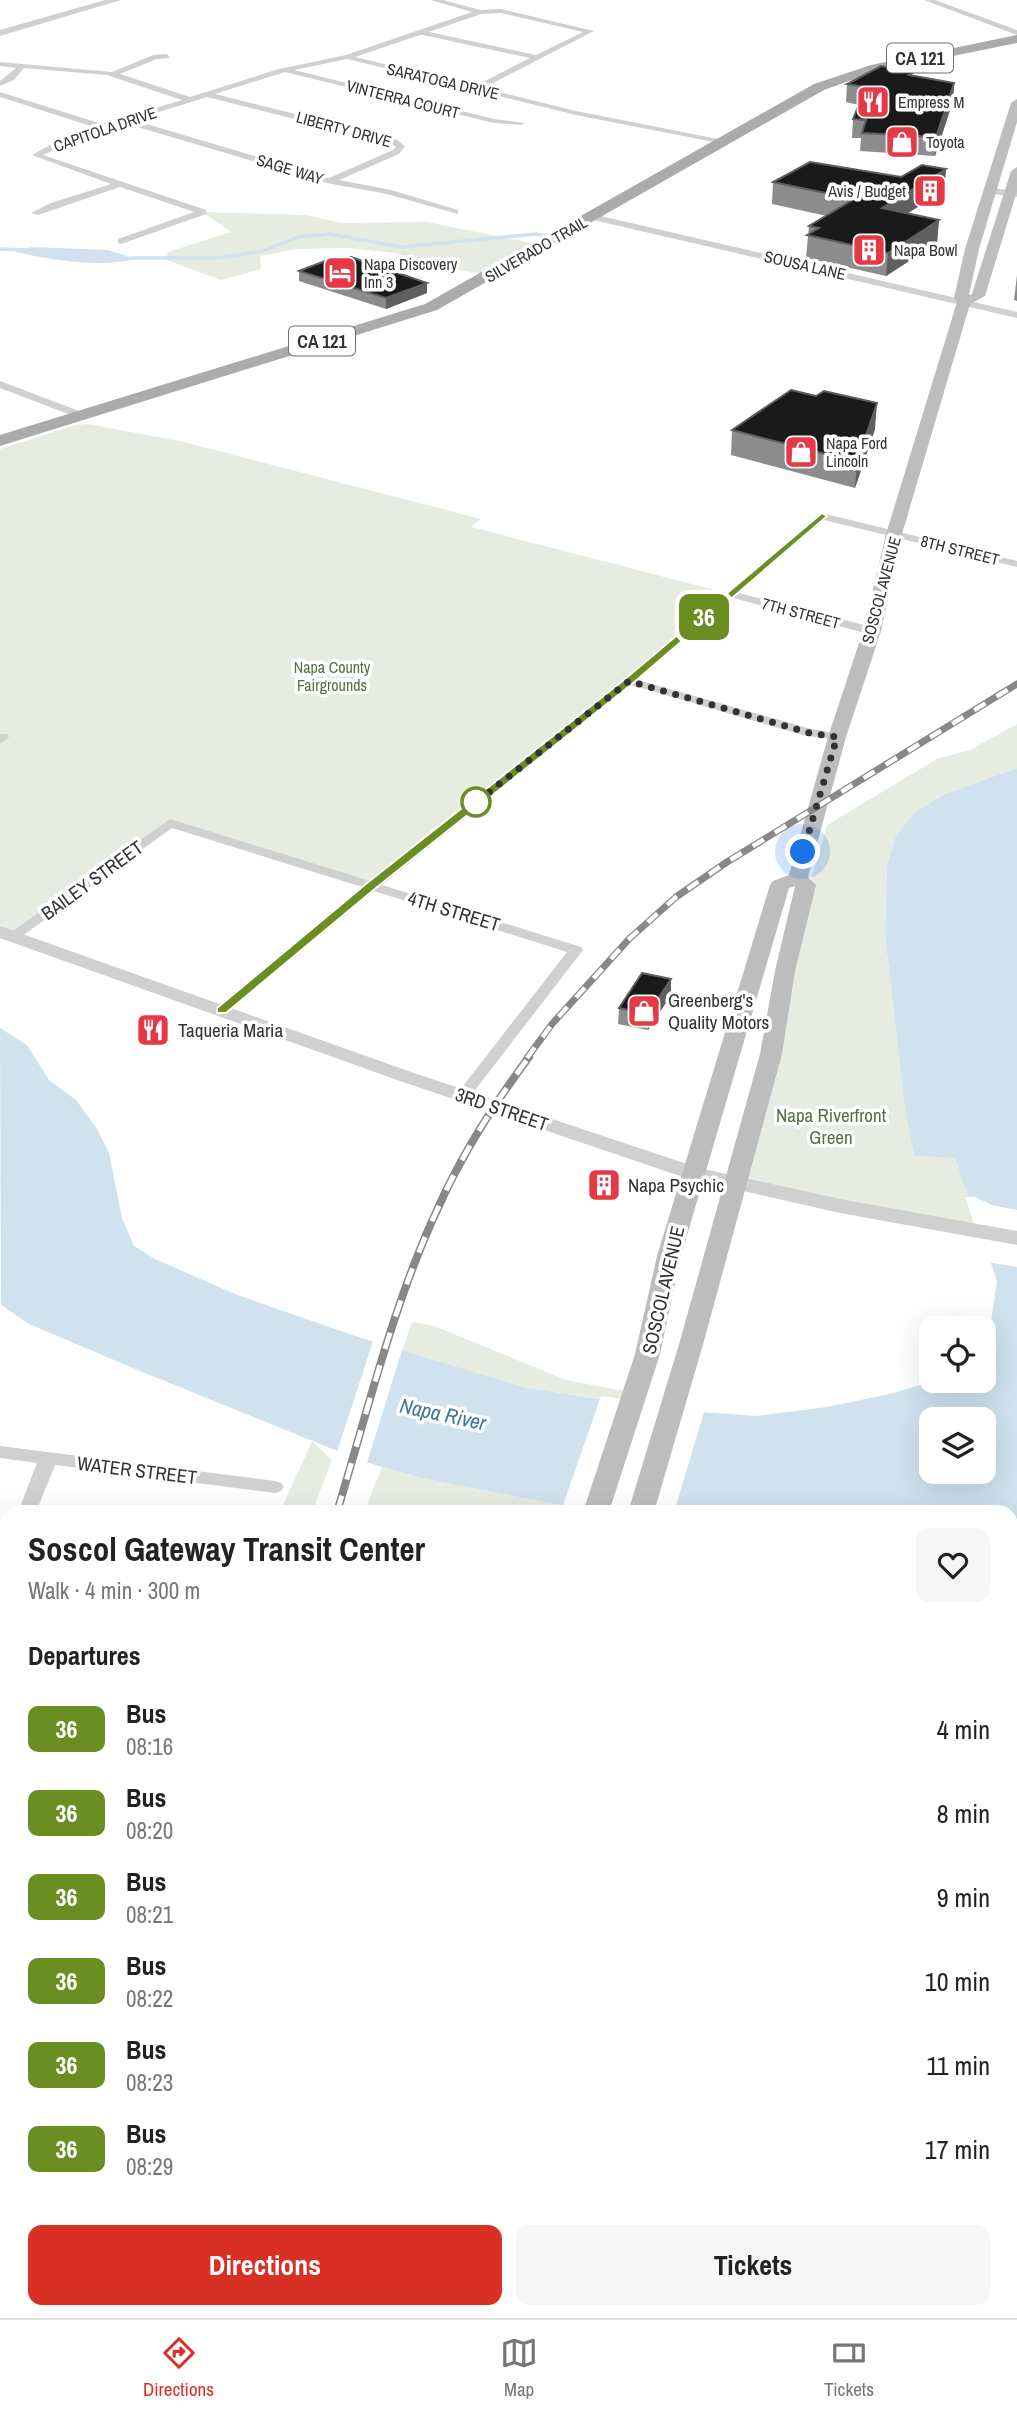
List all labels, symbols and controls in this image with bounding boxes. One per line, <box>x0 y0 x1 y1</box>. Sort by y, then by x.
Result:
road number: CA 121 <box>887 44 953 72</box>
street label: SARATOGA DRIVE <box>385 57 501 105</box>
street label: VINTERRA COURT <box>344 74 462 124</box>
restaurant icon: Empress M <box>854 83 892 121</box>
place label: Empress M <box>898 91 964 113</box>
street label: CAPITOLA DRIVE <box>51 101 159 157</box>
street label: LIBERTY DRIVE <box>294 106 394 152</box>
shop icon: Toyota <box>883 123 921 161</box>
place label: Toyota <box>926 131 965 153</box>
street label: SAGE WAY <box>254 148 326 190</box>
building icon: Avis / Budget <box>911 172 949 210</box>
place label: Avis / Budget <box>827 180 906 202</box>
street label: SILVERADO TRAIL <box>481 210 592 287</box>
building icon: Napa Bowl <box>850 231 888 269</box>
place label: Napa Bowl <box>894 239 958 261</box>
street label: SOUSA LANE <box>762 245 848 285</box>
place label: Napa Discovery Inn 3 <box>364 253 458 293</box>
hotel icon: Napa Discovery Inn 3 <box>321 254 359 292</box>
road number: CA 121 <box>289 326 355 356</box>
place label: Napa Ford Lincoln <box>826 432 887 472</box>
shop icon: Napa Ford Lincoln <box>782 433 820 471</box>
street label: 8TH STREET <box>918 530 1002 570</box>
street label: SOSCOL AVENUE <box>856 534 906 646</box>
street label: 7TH STREET <box>759 592 843 634</box>
line badge: 36 <box>672 594 736 640</box>
text: 36 <box>693 601 715 633</box>
park label: Napa County Fairgrounds <box>294 656 371 696</box>
unlabelled marker <box>461 787 491 817</box>
street label: BAILEY STREET <box>36 834 149 926</box>
your location <box>785 834 820 869</box>
street label: 4TH STREET <box>405 885 504 937</box>
place label: Greenberg's Quality Motors <box>668 987 770 1035</box>
shop icon: Greenberg's Quality Motors <box>625 992 663 1030</box>
restaurant icon: Taqueria Maria <box>134 1011 172 1049</box>
place label: Taqueria Maria <box>178 1017 283 1043</box>
street label: 3RD STREET <box>452 1081 553 1137</box>
park label: Napa Riverfront Green <box>776 1102 887 1150</box>
building icon: Napa Psychic <box>585 1166 623 1204</box>
place label: Napa Psychic <box>628 1172 724 1198</box>
street label: SOSCOL AVENUE <box>636 1223 690 1357</box>
map controls <box>919 1316 996 1484</box>
button: locate <box>919 1316 996 1393</box>
water label: Napa River <box>397 1391 490 1437</box>
button: layers <box>919 1407 996 1484</box>
street label: WATER STREET <box>76 1450 199 1490</box>
text: Soscol Gateway Transit Center <box>28 1527 425 1571</box>
button: heart <box>916 1528 990 1602</box>
text: Walk · 4 min · 300 m <box>28 1575 200 1606</box>
text: Departures <box>28 1638 141 1673</box>
text: Bus <box>126 1696 166 1731</box>
text: 4 min <box>937 1712 990 1747</box>
text: 36 <box>56 1713 77 1745</box>
text: 08:16 <box>126 1731 173 1762</box>
text: Bus <box>126 1780 166 1815</box>
text: 8 min <box>937 1796 990 1831</box>
text: 36 <box>56 1797 77 1829</box>
text: 08:20 <box>126 1815 173 1846</box>
text: Bus <box>126 1864 166 1899</box>
text: 9 min <box>937 1880 990 1915</box>
text: 36 <box>56 1881 77 1913</box>
text: 08:21 <box>126 1899 173 1930</box>
text: Bus <box>126 1948 166 1983</box>
text: 10 min <box>925 1964 990 1999</box>
text: 36 <box>56 1965 77 1997</box>
text: 08:22 <box>126 1983 173 2014</box>
text: Bus <box>126 2032 166 2067</box>
text: 11 min <box>926 2048 990 2083</box>
text: 36 <box>56 2049 77 2081</box>
text: 08:23 <box>126 2067 173 2098</box>
text: Bus <box>126 2116 166 2151</box>
text: 17 min <box>925 2132 990 2167</box>
text: 36 <box>56 2133 77 2165</box>
text: 08:29 <box>126 2151 173 2182</box>
button: Directions <box>28 2225 502 2305</box>
button: Tickets <box>516 2225 990 2305</box>
tab: Directions <box>143 2334 214 2402</box>
tab: Map <box>500 2334 538 2402</box>
tab: Tickets <box>824 2334 874 2402</box>

